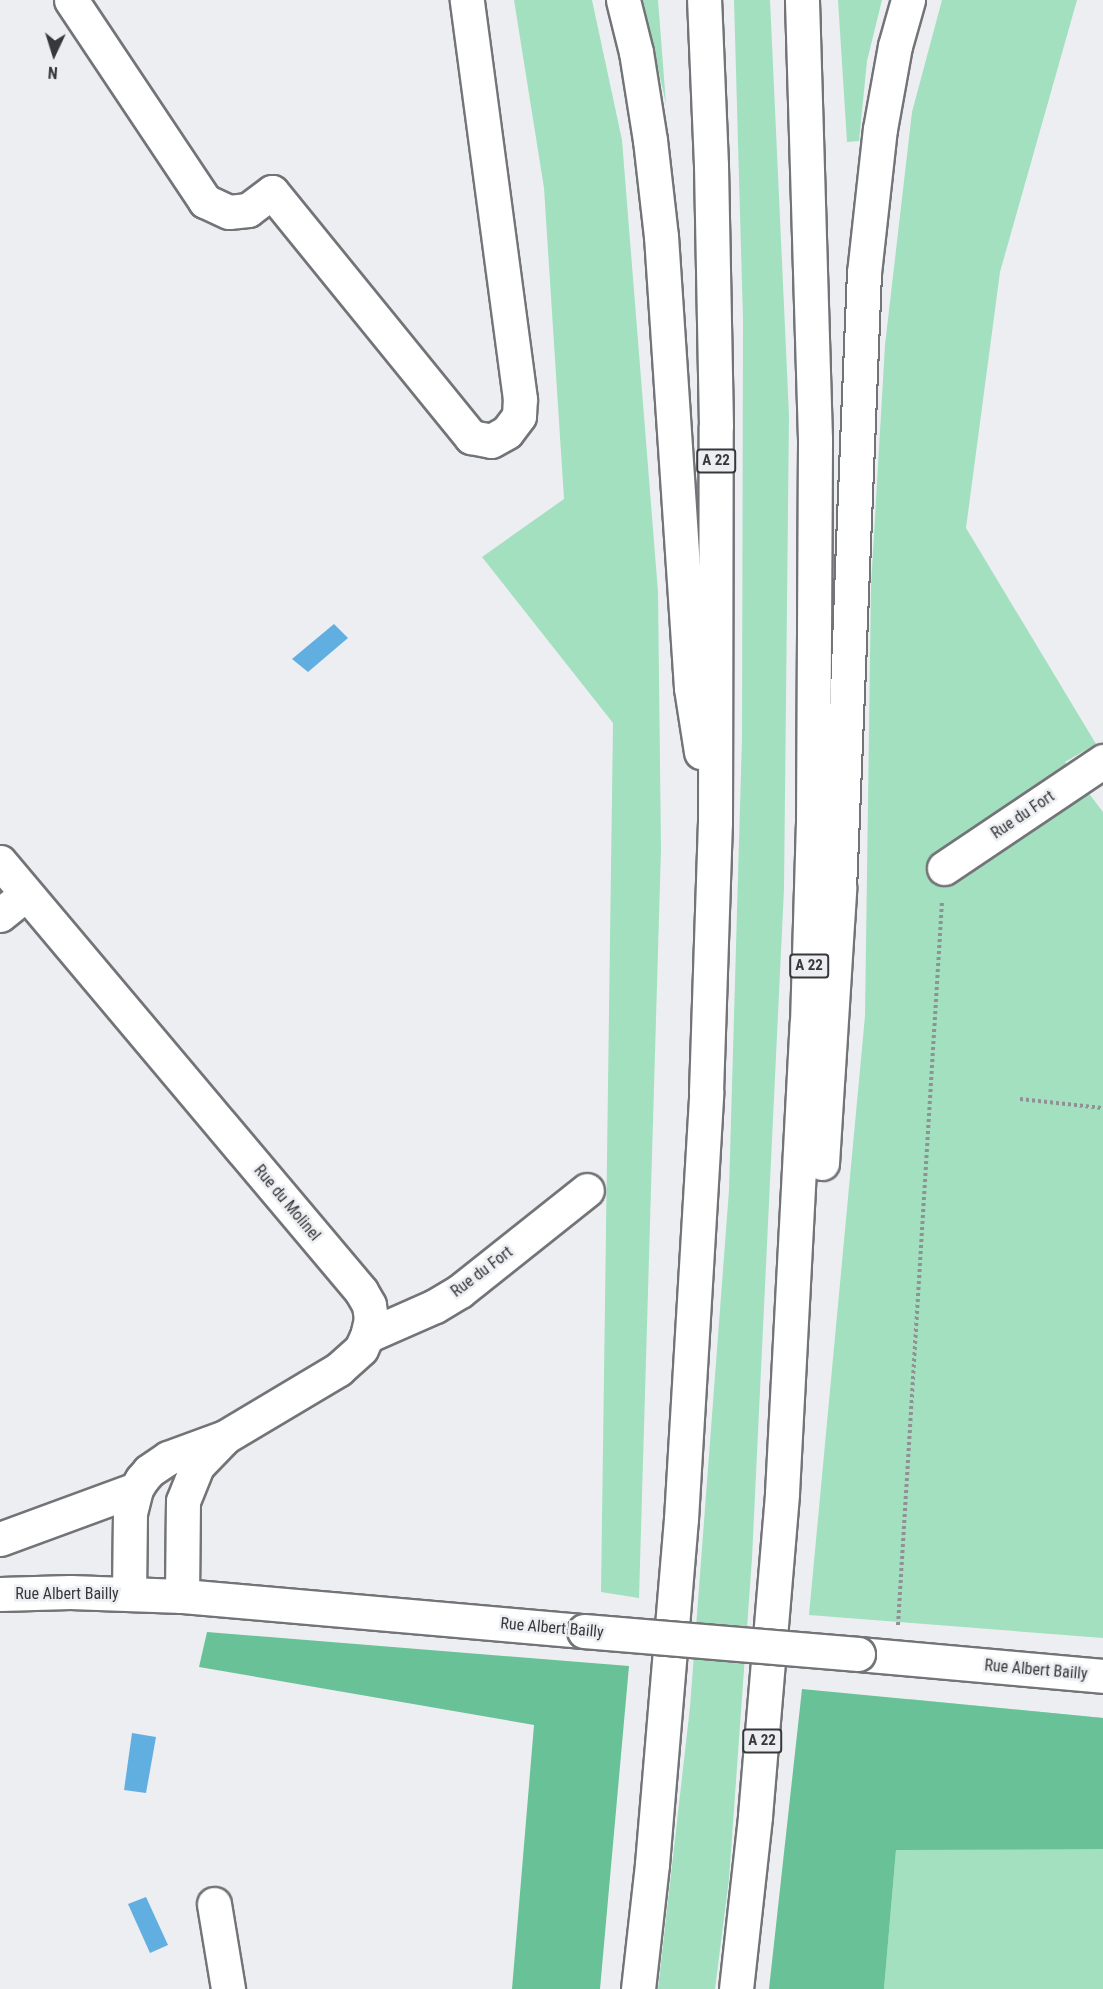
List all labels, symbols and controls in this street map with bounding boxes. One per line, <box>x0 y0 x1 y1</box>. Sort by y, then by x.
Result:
north arrow <box>24 24 84 84</box>
text: N <box>47 63 58 82</box>
road number: A 22 <box>695 449 737 473</box>
street label: Rue du Fort <box>988 787 1058 843</box>
road number: A 22 <box>788 954 830 978</box>
street label: Rue du Molinel <box>250 1161 324 1245</box>
street label: Rue du Fort <box>447 1243 517 1301</box>
street label: Rue Albert Bailly <box>15 1584 119 1604</box>
street label: Rue Albert Bailly <box>500 1614 604 1642</box>
street label: Rue Albert Bailly <box>984 1656 1088 1684</box>
road number: A 22 <box>741 1729 783 1753</box>

